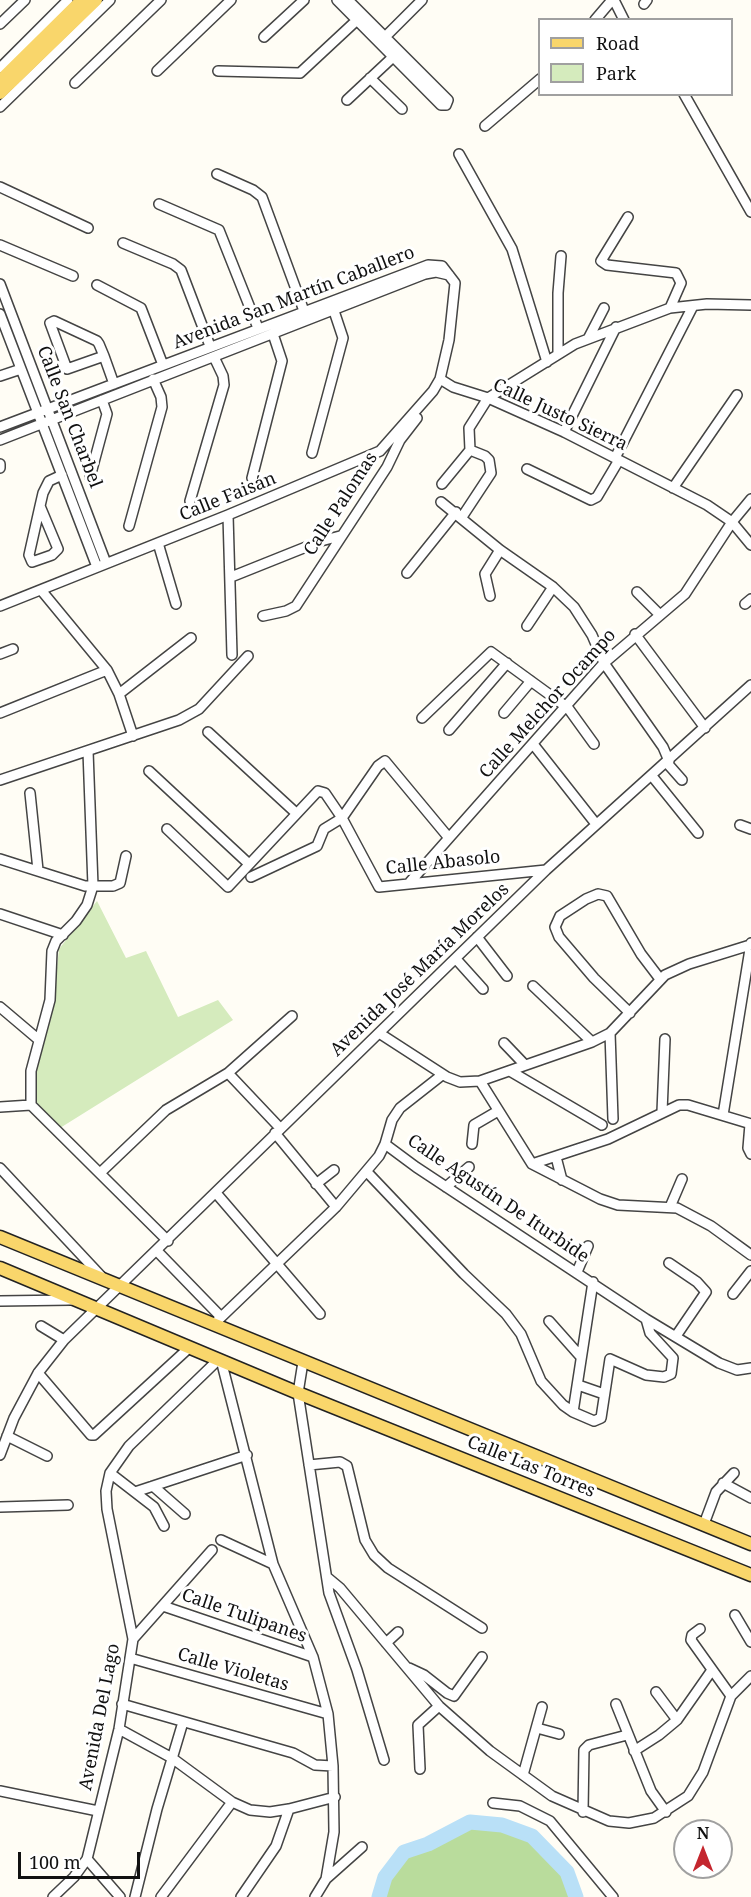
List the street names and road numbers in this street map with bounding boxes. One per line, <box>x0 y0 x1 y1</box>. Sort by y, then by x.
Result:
street label: Avenida San Martín Caballero <box>170 242 418 354</box>
street label: Calle San Charbel <box>32 343 106 491</box>
street label: Calle Justo Sierra <box>489 374 631 456</box>
street label: Calle Palomas <box>300 448 382 560</box>
street label: Calle Faisán <box>177 468 279 526</box>
street label: Calle Melchor Ocampo <box>475 625 621 783</box>
street label: Calle Abasolo <box>385 846 501 880</box>
street label: Avenida José María Morelos <box>326 879 514 1061</box>
street label: Calle Agustín De Iturbide <box>403 1130 593 1268</box>
street label: Calle Las Torres <box>464 1432 598 1502</box>
street label: Calle Tulipanes <box>179 1584 309 1648</box>
street label: Avenida Del Lago <box>75 1642 125 1792</box>
street label: Calle Violetas <box>175 1644 291 1696</box>

